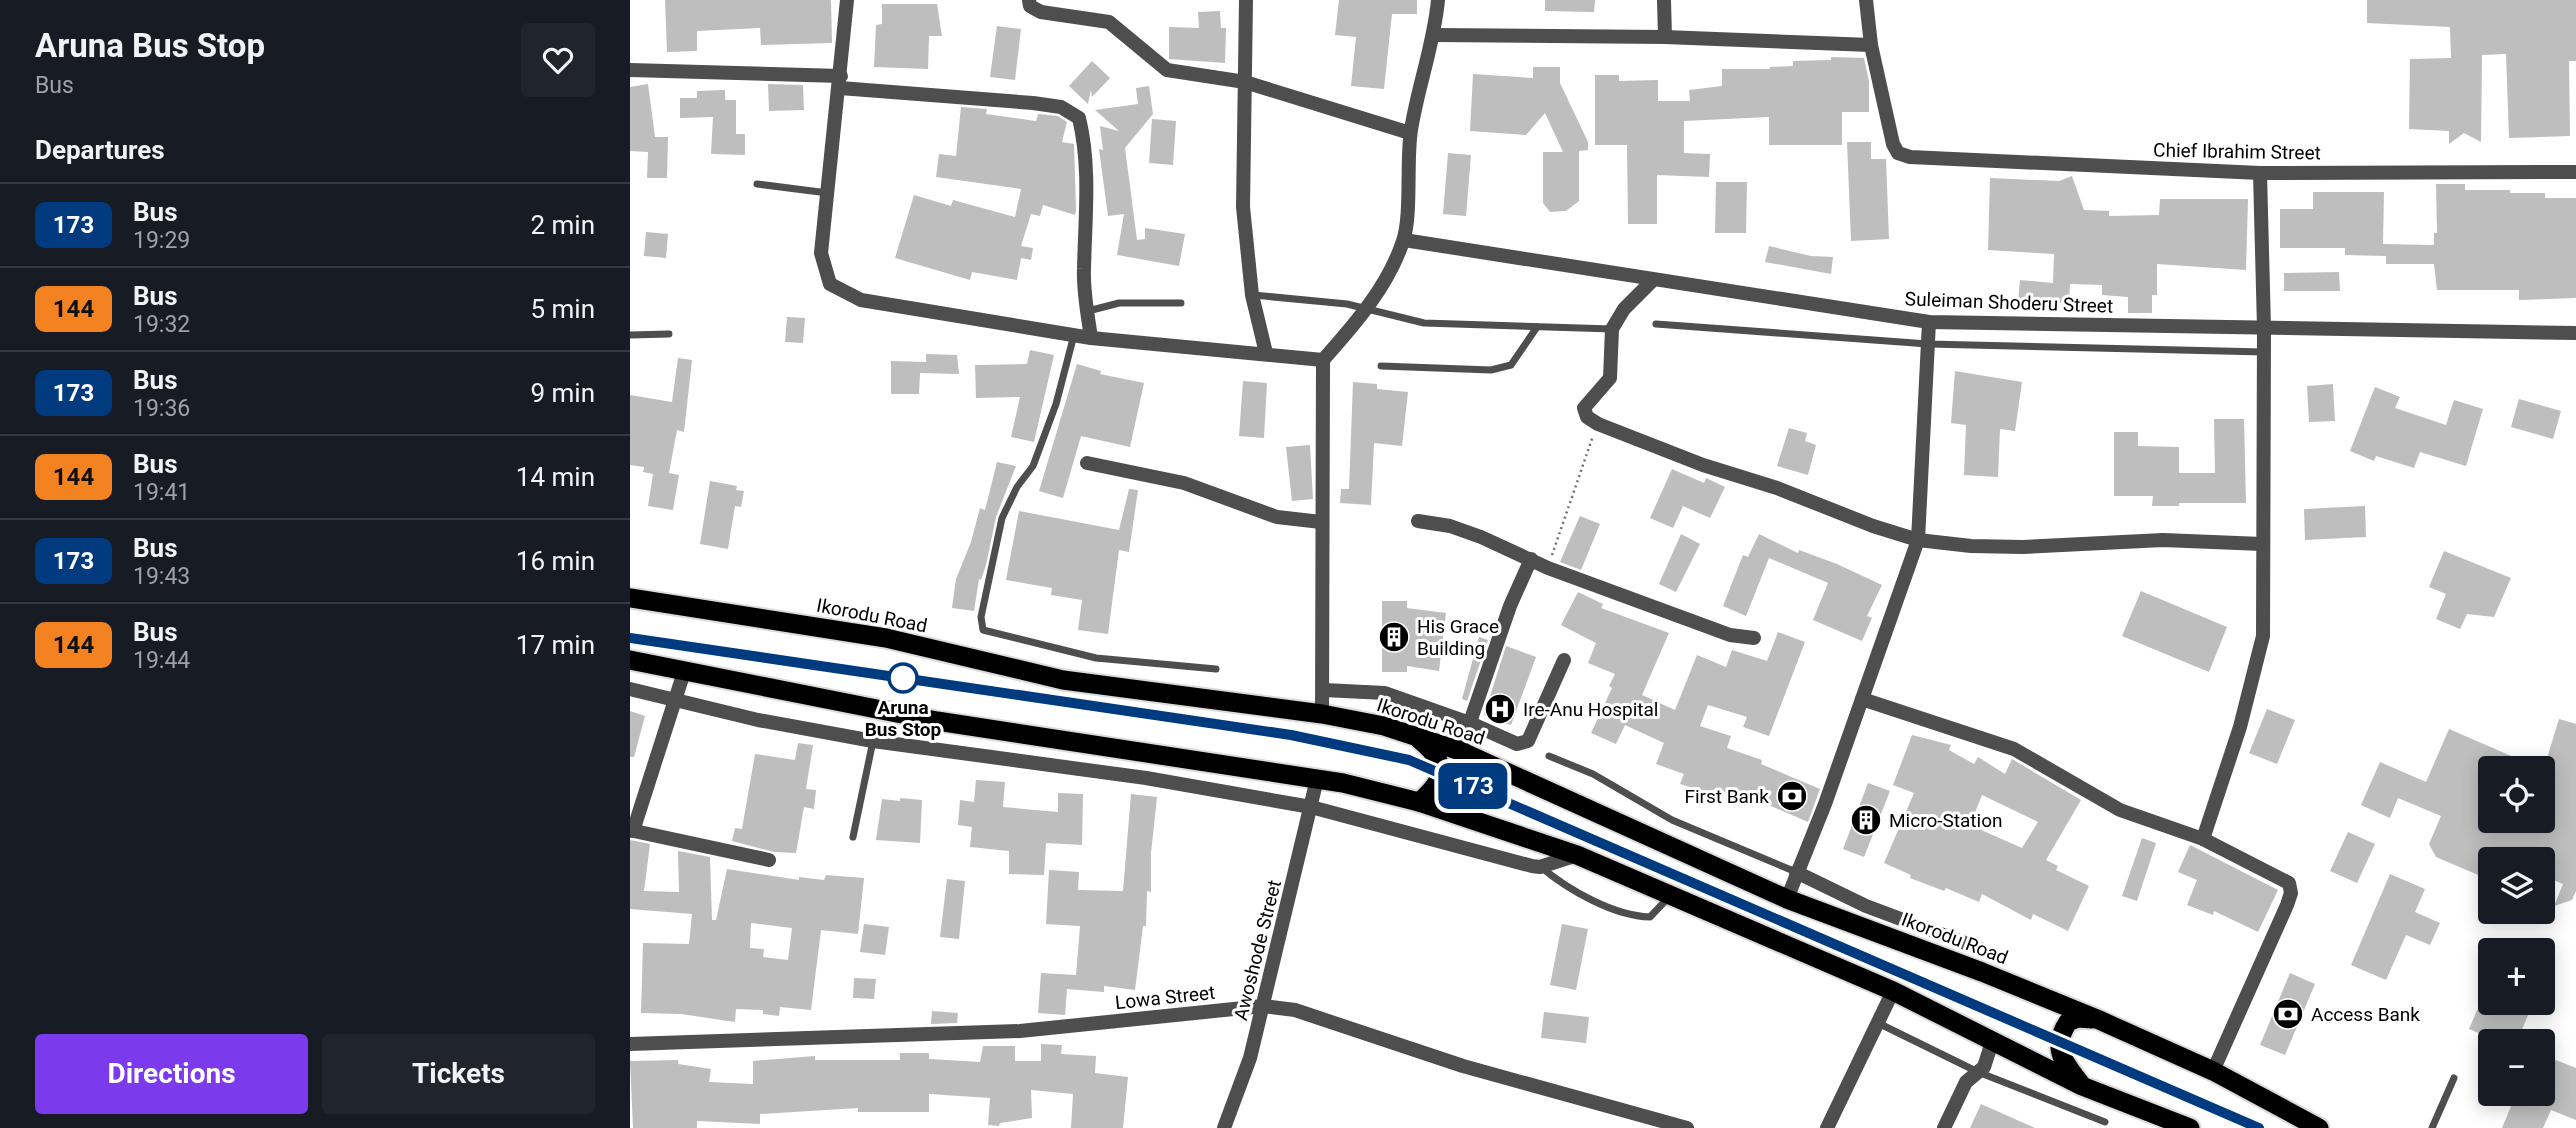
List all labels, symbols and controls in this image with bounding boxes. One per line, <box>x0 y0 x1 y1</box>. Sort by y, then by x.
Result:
button: heart <box>521 23 595 97</box>
text: Aruna Bus Stop <box>35 26 265 65</box>
text: Bus <box>35 72 74 99</box>
text: Departures <box>35 135 165 165</box>
street label: Chief Ibrahim Street <box>2153 139 2321 164</box>
text: Bus <box>133 197 178 227</box>
text: 2 min <box>530 210 595 240</box>
text: 173 <box>53 211 94 239</box>
text: 19:29 <box>133 227 190 254</box>
text: Bus <box>133 281 178 311</box>
street label: Suleiman Shoderu Street <box>1904 287 2114 318</box>
text: 5 min <box>530 294 595 324</box>
text: 144 <box>53 295 94 323</box>
text: 19:32 <box>133 311 190 338</box>
text: Bus <box>133 365 178 395</box>
text: 9 min <box>530 378 595 408</box>
text: 173 <box>53 379 94 407</box>
text: 19:36 <box>133 395 190 422</box>
text: Bus <box>133 449 178 479</box>
text: 14 min <box>516 462 595 492</box>
text: 144 <box>53 463 94 491</box>
text: 19:41 <box>133 479 190 506</box>
text: Bus <box>133 533 178 563</box>
text: 16 min <box>516 546 595 576</box>
text: 173 <box>53 547 94 575</box>
text: 19:43 <box>133 563 190 590</box>
street label: Ikorodu Road <box>815 593 929 637</box>
place label: His Grace Building <box>1417 615 1499 660</box>
text: Bus <box>133 617 178 647</box>
building icon: His Grace Building <box>1377 620 1411 654</box>
text: 17 min <box>516 630 595 660</box>
text: 144 <box>53 631 94 659</box>
text: 19:44 <box>133 647 190 674</box>
marker: Aruna Bus Stop <box>888 663 918 693</box>
hospital icon: Ire-Anu Hospital <box>1483 692 1517 726</box>
street label: Ikorodu Road <box>1374 693 1488 750</box>
place label: Aruna Bus Stop <box>865 696 942 741</box>
place label: Ire-Anu Hospital <box>1523 698 1659 721</box>
map controls <box>2478 756 2555 1106</box>
button: locate <box>2478 756 2555 833</box>
line badge: 173 <box>1433 763 1513 809</box>
text: 173 <box>1452 772 1494 800</box>
bank icon: First Bank <box>1775 779 1809 813</box>
place label: First Bank <box>1684 785 1769 808</box>
building icon: Micro-Station <box>1849 803 1883 837</box>
place label: Micro-Station <box>1889 809 2003 832</box>
button: layers <box>2478 847 2555 924</box>
street label: Awoshode Street <box>1229 878 1286 1023</box>
street label: Ikorodu Road <box>1898 908 2011 969</box>
button: + <box>2478 938 2555 1015</box>
street label: Lowa Street <box>1114 981 1216 1014</box>
bank icon: Access Bank <box>2271 997 2305 1031</box>
place label: Access Bank <box>2311 1003 2420 1026</box>
button: − <box>2478 1029 2555 1106</box>
button: Directions <box>35 1034 308 1114</box>
button: Tickets <box>322 1034 595 1114</box>

